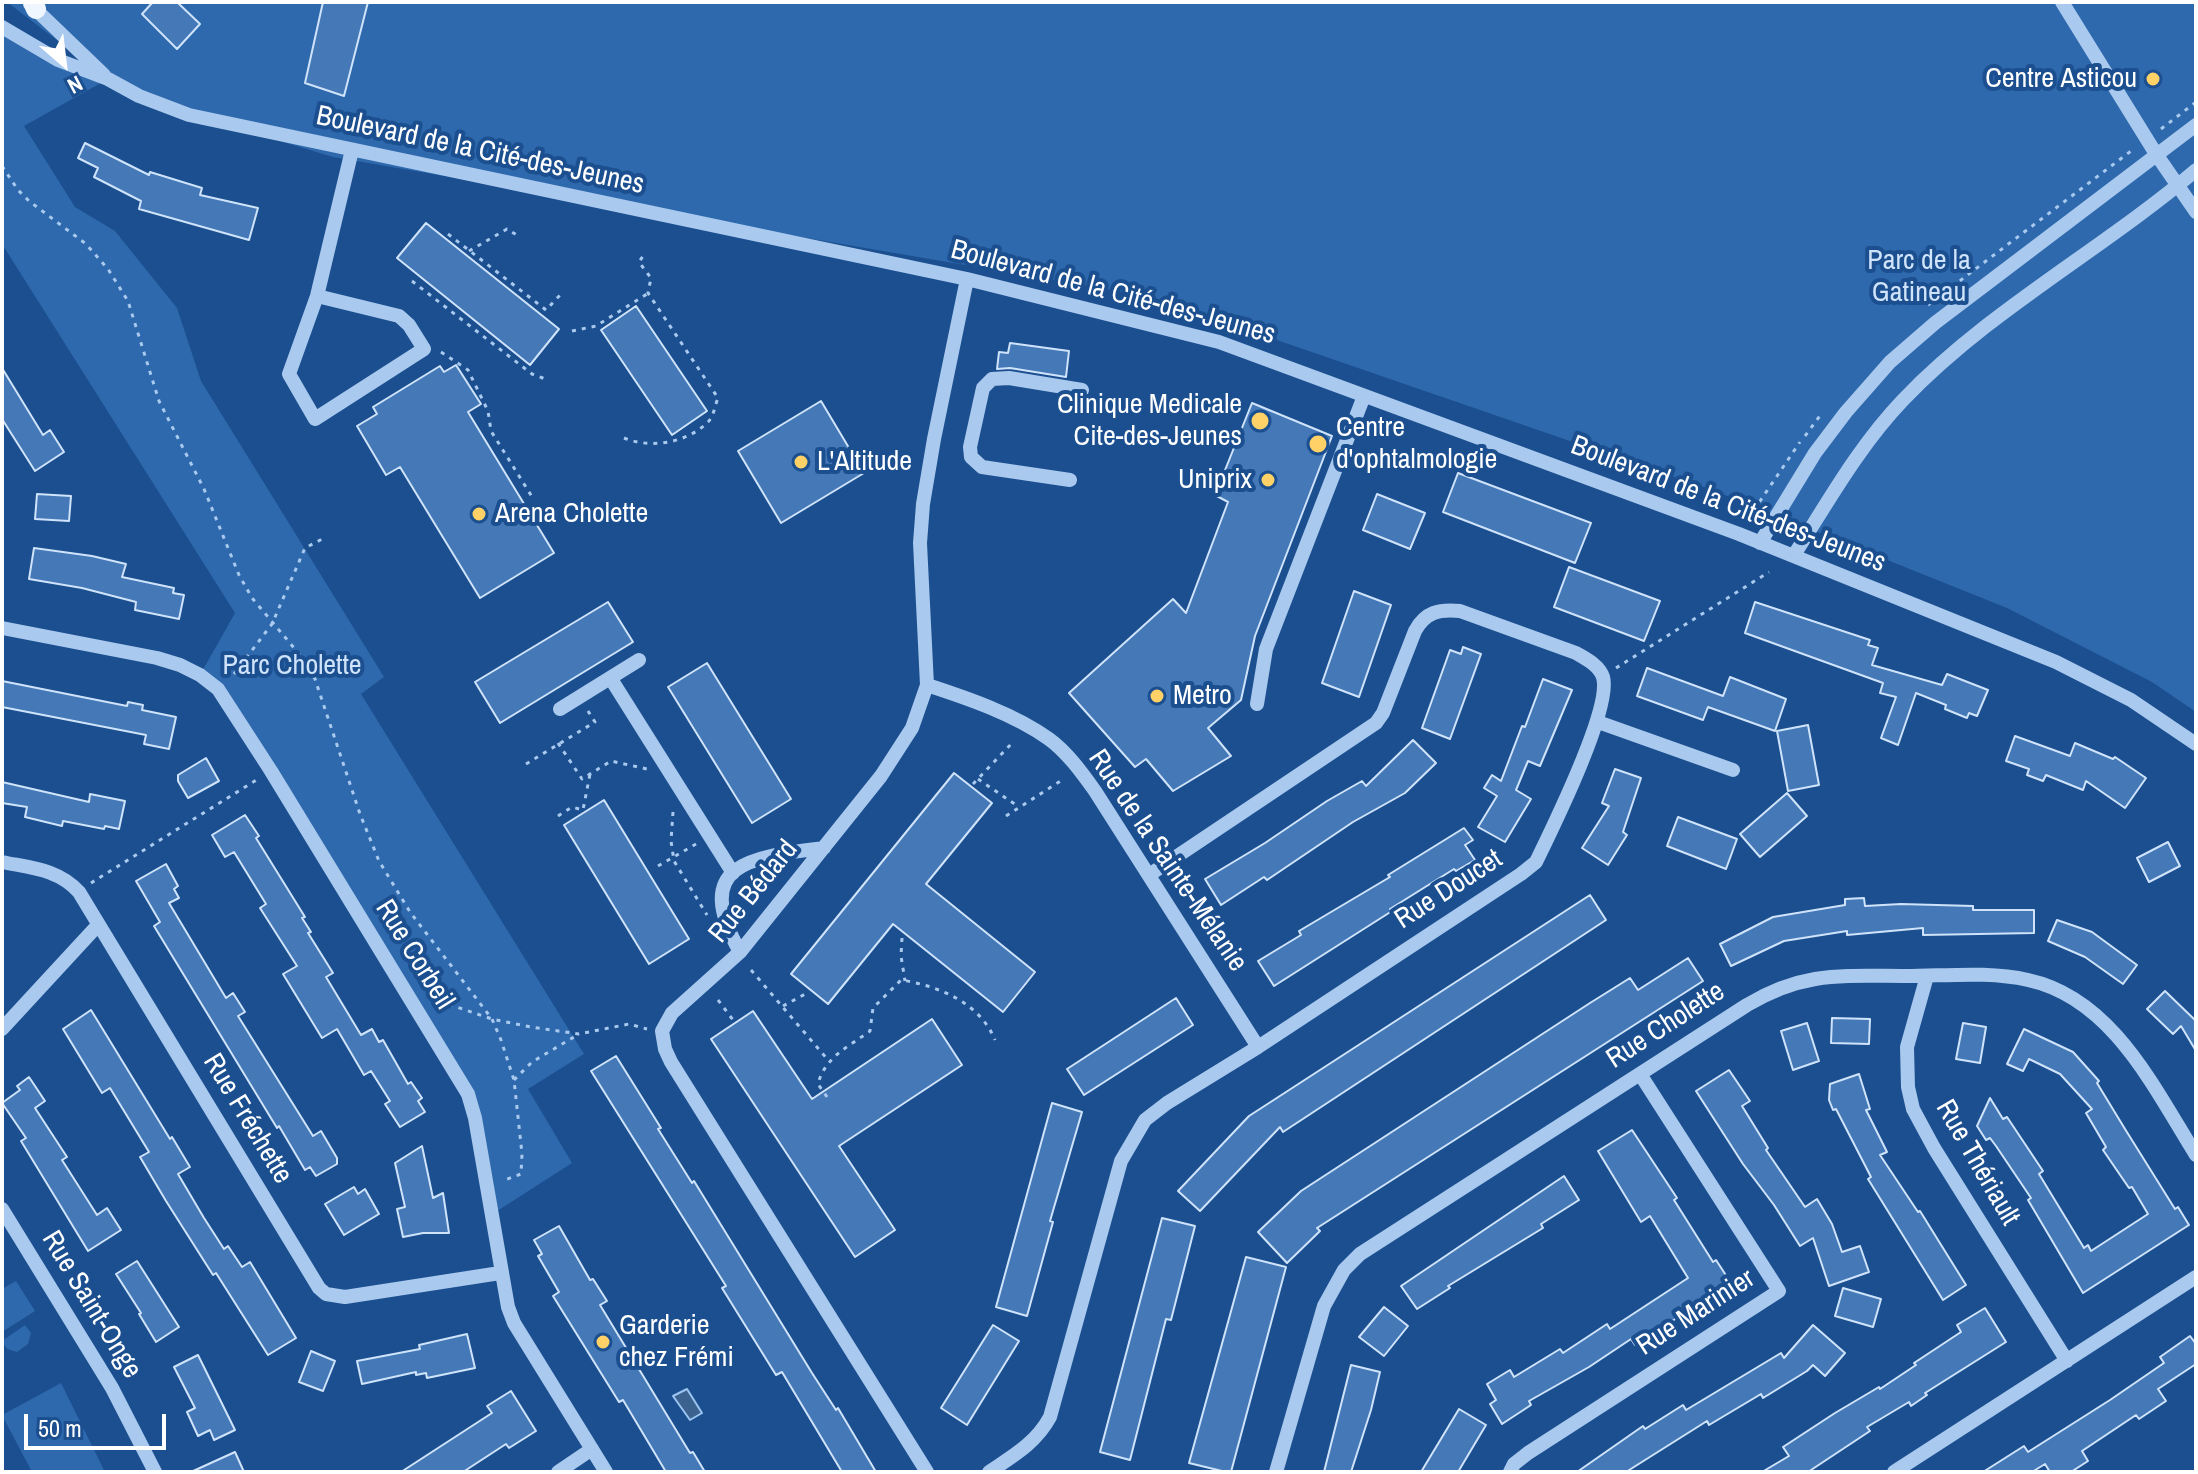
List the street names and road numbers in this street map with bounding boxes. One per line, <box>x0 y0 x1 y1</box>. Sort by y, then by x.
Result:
street label: Boulevard de la Cité-des-Jeunes <box>313 100 647 202</box>
street label: Boulevard de la Cité-des-Jeunes <box>947 234 1279 352</box>
street label: Boulevard de la Cité-des-Jeunes <box>1566 429 1890 581</box>
street label: Rue de la Sainte-Mélanie <box>1080 744 1254 978</box>
street label: Rue Bédard <box>702 834 806 950</box>
street label: Rue Doucet <box>1389 843 1509 937</box>
street label: Rue Corbeil <box>367 894 461 1016</box>
street label: Rue Cholette <box>1601 975 1731 1077</box>
street label: Rue Fréchette <box>195 1048 299 1190</box>
street label: Rue Thériault <box>1928 1094 2026 1232</box>
street label: Rue Saint-Onge <box>34 1225 148 1385</box>
street label: Rue Marinier <box>1631 1262 1761 1364</box>

